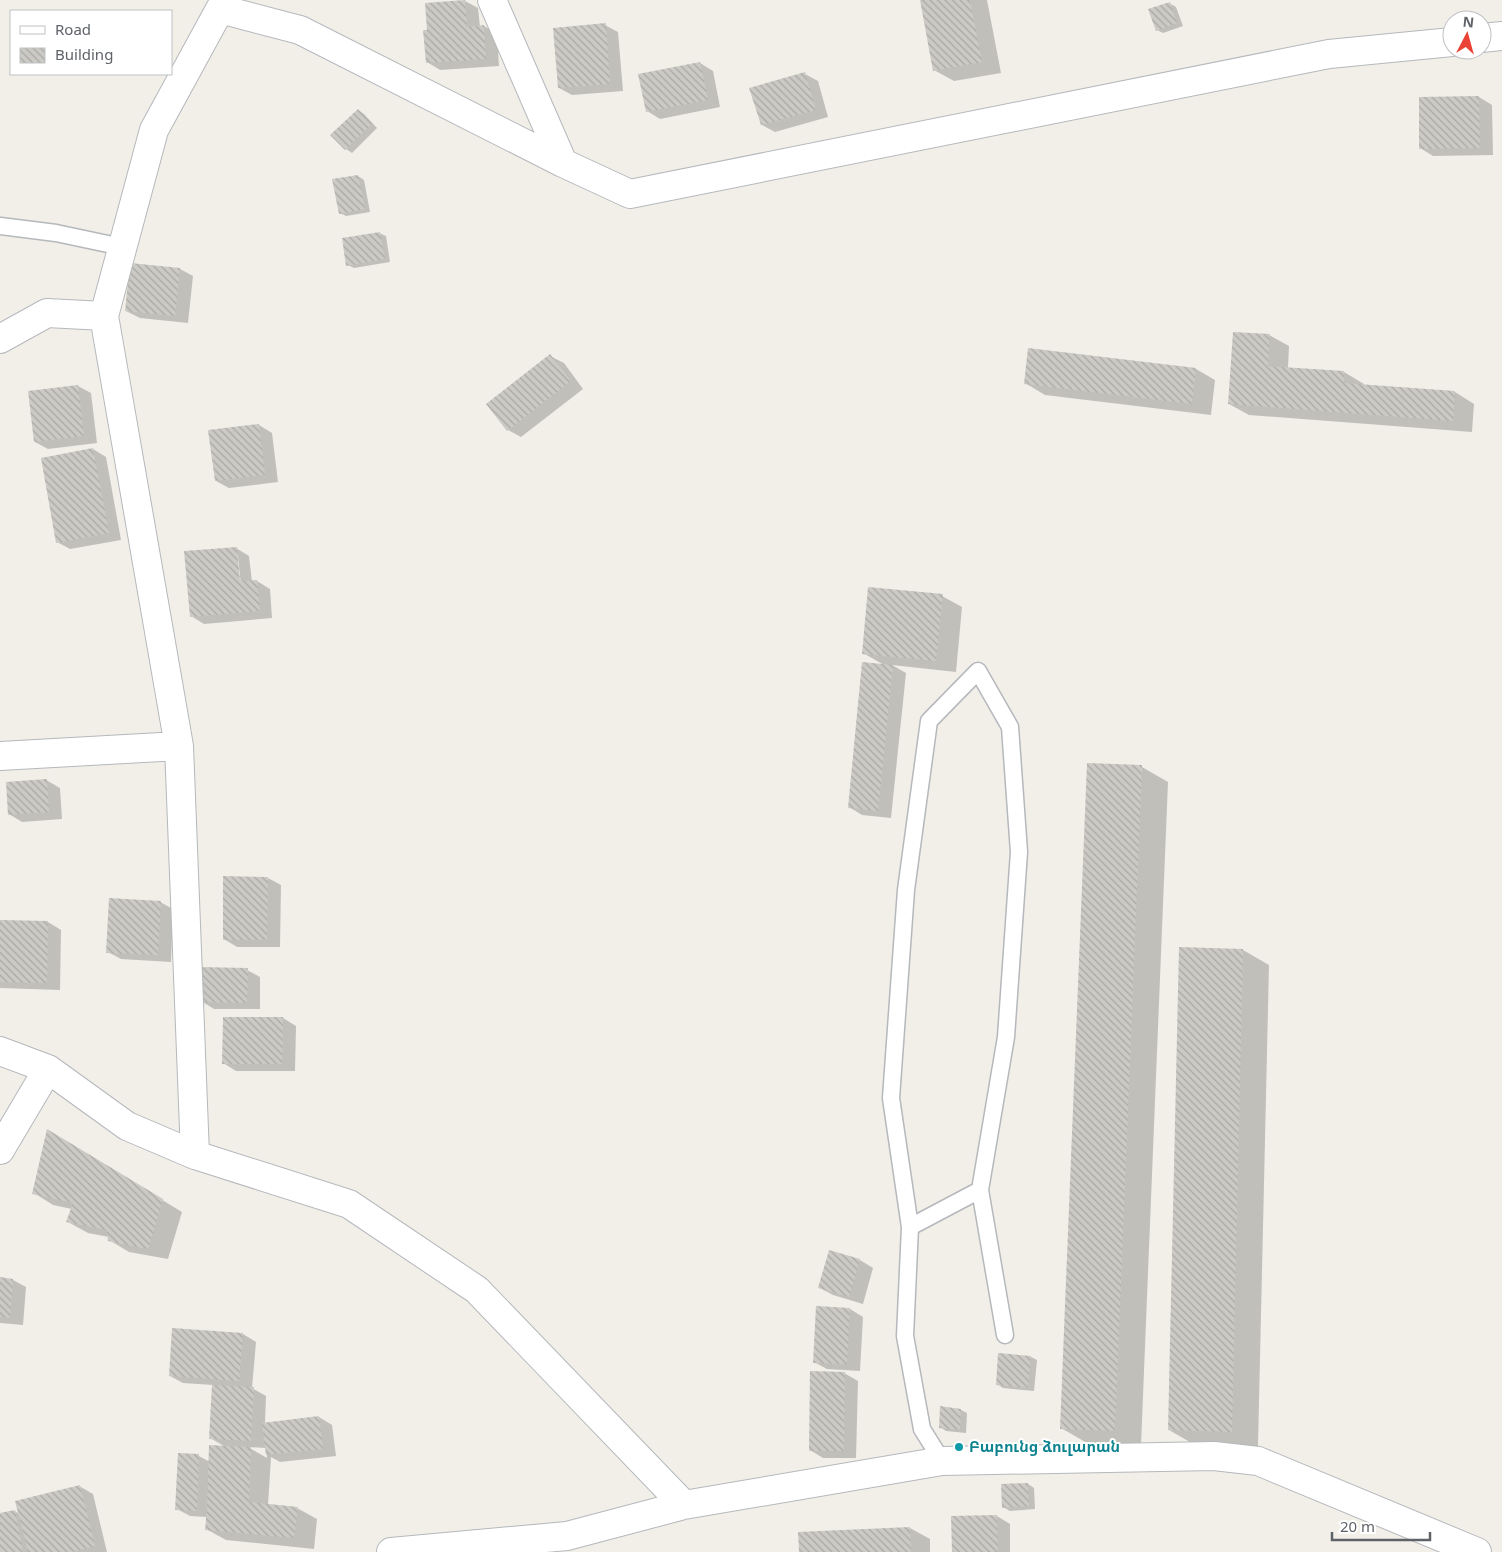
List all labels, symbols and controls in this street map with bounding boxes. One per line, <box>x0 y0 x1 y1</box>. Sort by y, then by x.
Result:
legend <box>10 10 172 75</box>
north arrow <box>1442 10 1492 60</box>
text: N <box>1462 12 1475 32</box>
text: Road <box>55 19 91 39</box>
text: Building <box>55 44 113 64</box>
place label: Բաբունց ձուլարան <box>969 1436 1120 1456</box>
marker: Բաբունց ձուլարան <box>953 1441 965 1453</box>
scale bar <box>1332 1510 1430 1542</box>
text: 20 m <box>1340 1516 1375 1536</box>

